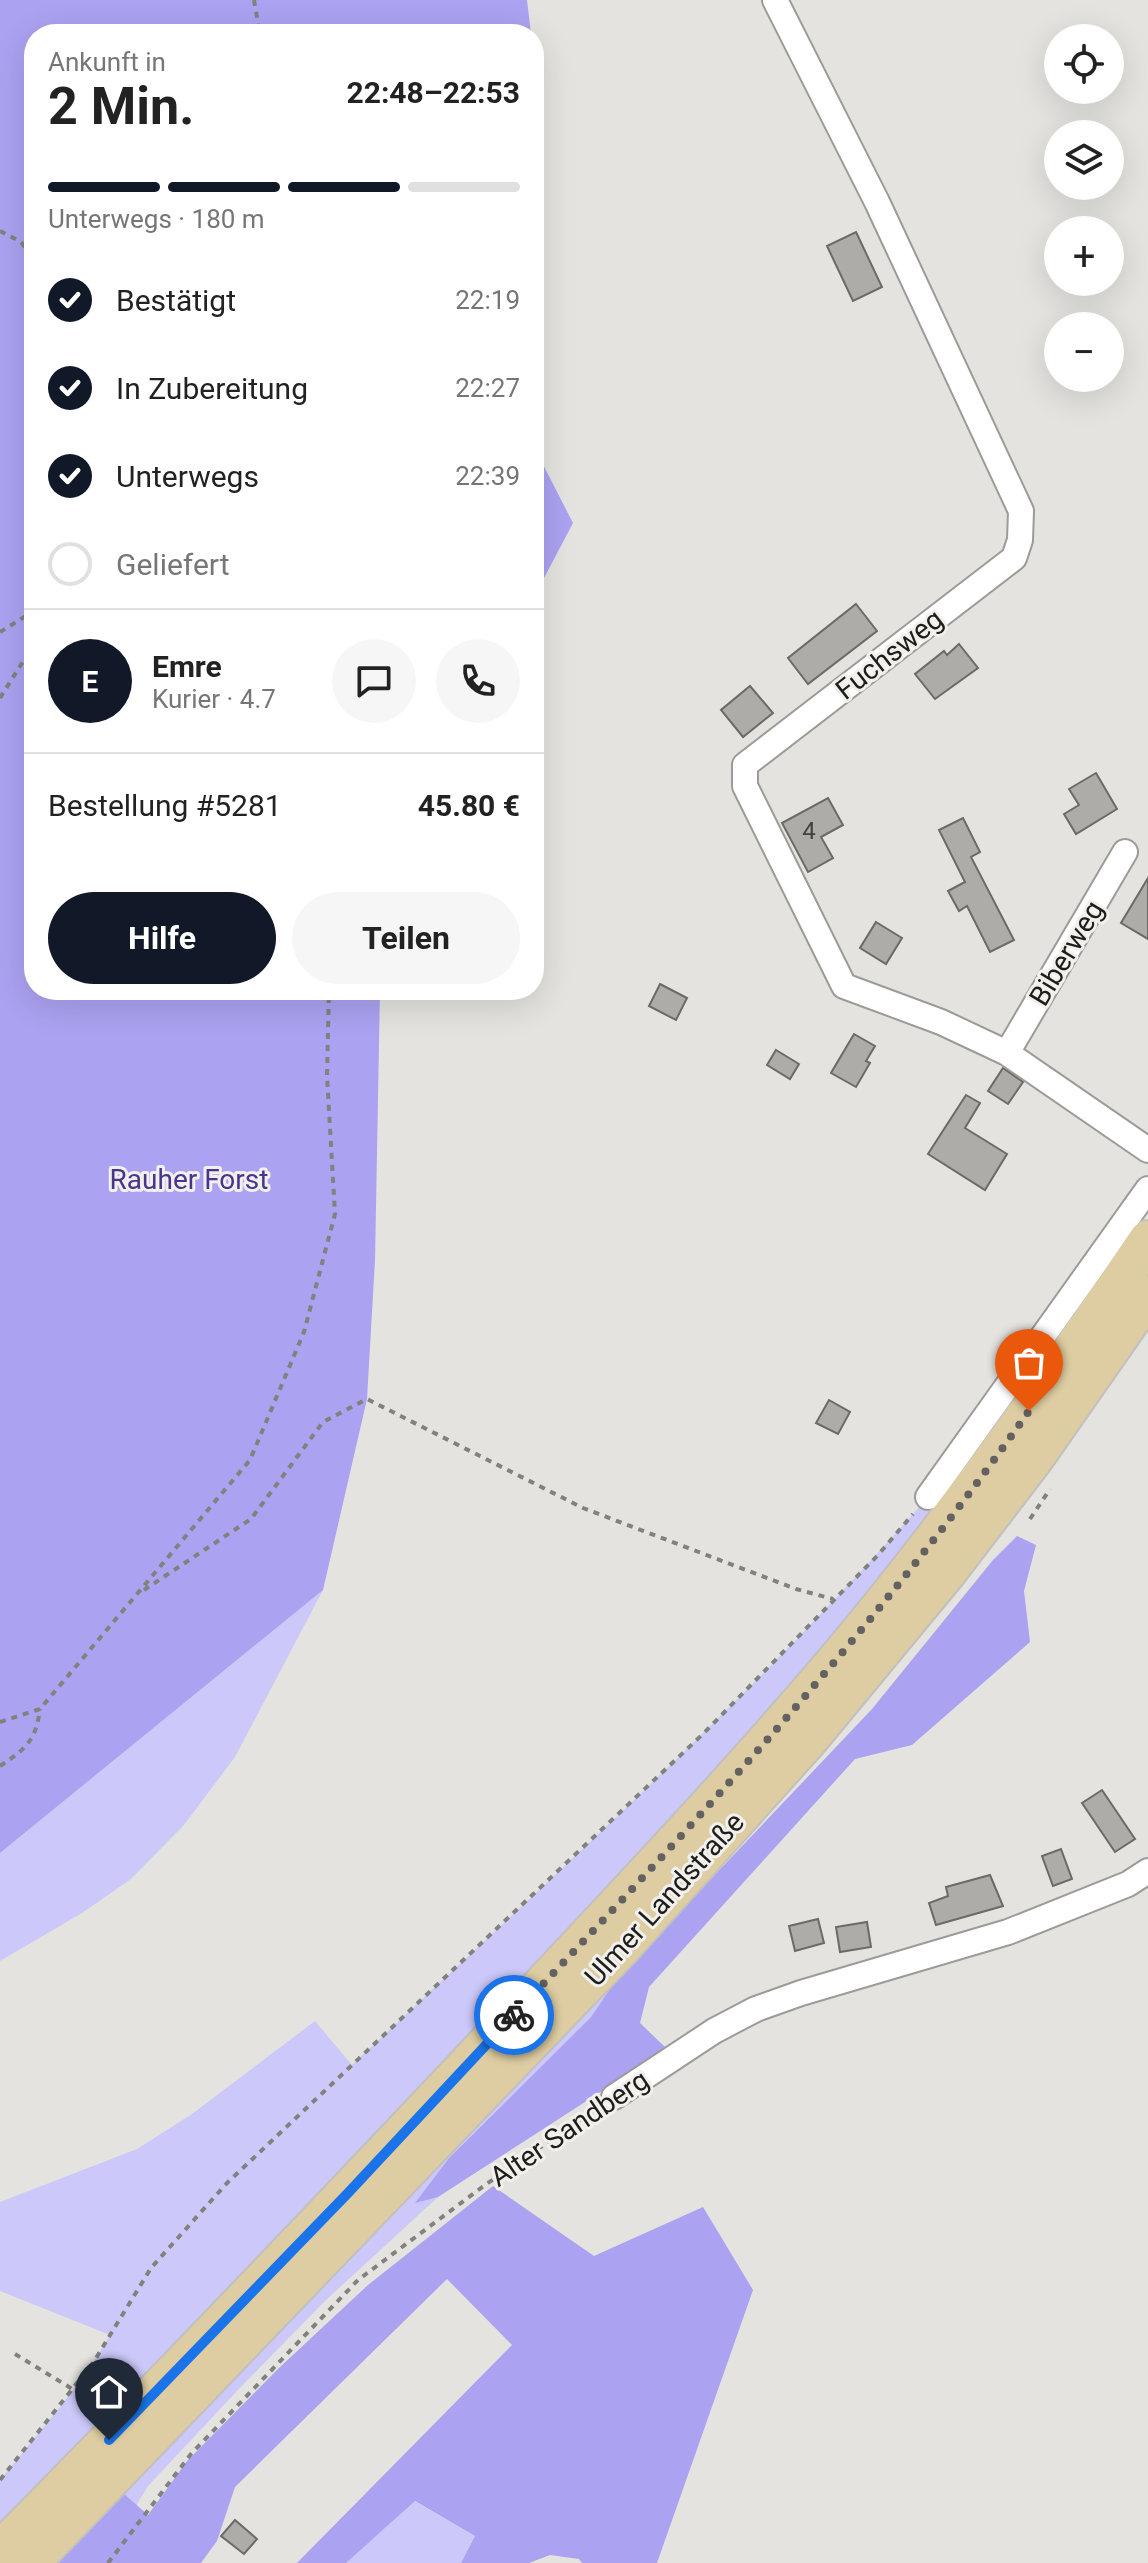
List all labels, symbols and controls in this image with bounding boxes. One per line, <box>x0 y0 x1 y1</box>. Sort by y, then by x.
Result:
map controls <box>1044 24 1124 392</box>
button: locate <box>1044 24 1124 104</box>
text: Ankunft in <box>48 47 166 77</box>
text: 22:48–22:53 <box>346 75 520 110</box>
text: 2 Min. <box>48 76 194 137</box>
button: layers <box>1044 120 1124 200</box>
text: Unterwegs · 180 m <box>48 204 265 234</box>
button: + <box>1044 216 1124 296</box>
icon: check <box>48 278 92 322</box>
text: Bestätigt <box>116 283 236 318</box>
text: 22:19 <box>455 285 520 315</box>
button: − <box>1044 312 1124 392</box>
icon: check <box>48 366 92 410</box>
text: In Zubereitung <box>116 371 308 406</box>
text: 22:27 <box>455 373 520 403</box>
icon: check <box>48 454 92 498</box>
text: Unterwegs <box>116 459 259 494</box>
text: 22:39 <box>455 461 520 491</box>
text: Geliefert <box>116 547 230 582</box>
street label: Fuchsweg <box>829 602 949 706</box>
button: chat <box>332 639 416 723</box>
button: phone <box>436 639 520 723</box>
text: Emre <box>152 649 222 684</box>
text: E <box>82 664 98 699</box>
text: Kurier · 4.7 <box>152 684 276 714</box>
text: Bestellung #5281 <box>48 788 282 823</box>
text: 45.80 € <box>418 788 520 823</box>
house number: 4 <box>802 817 816 845</box>
button: Hilfe <box>48 892 276 984</box>
button: Teilen <box>292 892 520 984</box>
street label: Biberweg <box>1022 895 1110 1012</box>
park label: Rauher Forst <box>110 1163 268 1196</box>
pin <box>995 1329 1063 1411</box>
icon: bag <box>1007 1341 1051 1385</box>
street label: Ulmer Landstraße <box>578 1806 751 1993</box>
courier <box>474 1975 554 2055</box>
icon: bike <box>492 1993 536 2037</box>
street label: Alter Sandberg <box>484 2063 655 2194</box>
pin <box>75 2358 143 2440</box>
icon: home <box>87 2370 131 2414</box>

